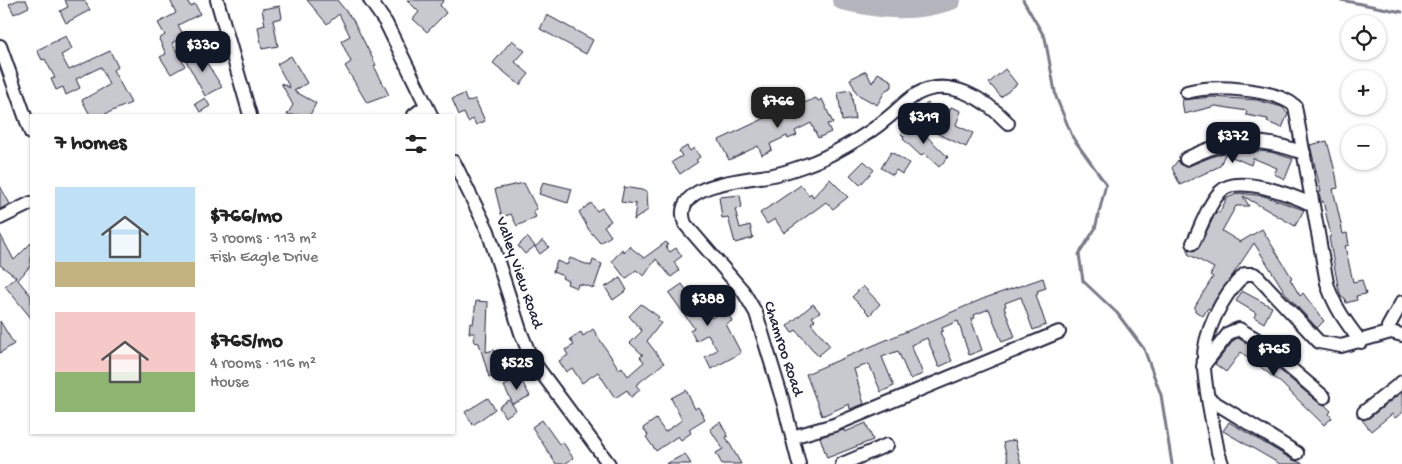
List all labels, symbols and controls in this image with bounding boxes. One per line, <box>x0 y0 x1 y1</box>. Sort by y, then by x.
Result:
map controls <box>1341 15 1386 170</box>
button: locate <box>1341 15 1386 60</box>
pin: $330 <box>173 30 233 73</box>
text: $330 <box>187 37 219 56</box>
button: + <box>1341 70 1386 115</box>
pin: $766 <box>748 86 808 129</box>
text: $766 <box>762 93 794 112</box>
pin: $319 <box>894 102 954 145</box>
text: $319 <box>909 109 939 128</box>
pin: $372 <box>1203 121 1263 164</box>
button: − <box>1341 125 1386 170</box>
text: $372 <box>1217 128 1249 147</box>
icon: filters <box>402 130 430 158</box>
text: 7 homes <box>55 132 127 157</box>
text: $766/mo <box>210 205 283 230</box>
icon: home <box>95 207 155 267</box>
street label: Valley View Road <box>490 214 546 333</box>
text: 3 rooms · 113 m² <box>210 230 317 249</box>
text: Fish Eagle Drive <box>210 249 318 268</box>
pin: $388 <box>678 284 738 327</box>
text: $388 <box>691 291 725 310</box>
street label: Chamroo Road <box>758 299 807 400</box>
text: $765/mo <box>210 330 283 355</box>
icon: home <box>95 332 155 392</box>
pin: $765 <box>1244 334 1304 377</box>
text: $765 <box>1258 341 1290 360</box>
pin: $525 <box>487 348 547 391</box>
text: 4 rooms · 116 m² <box>210 355 316 374</box>
text: $525 <box>501 355 533 374</box>
text: House <box>210 374 249 393</box>

